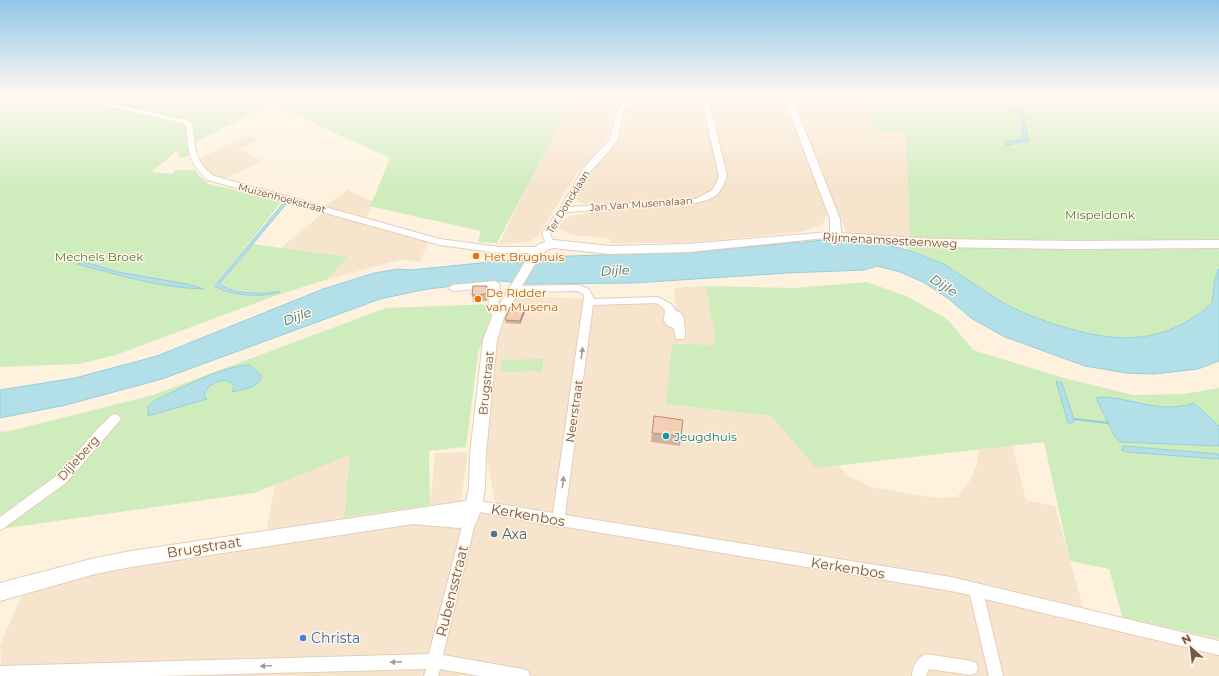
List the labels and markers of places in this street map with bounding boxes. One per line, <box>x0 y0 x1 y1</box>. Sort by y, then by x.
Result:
place label: Het Brughuis <box>484 249 565 264</box>
marker: Het Brughuis <box>471 251 481 261</box>
place label: De Ridder van Musena <box>486 285 558 314</box>
marker: De Ridder van Musena <box>473 294 483 304</box>
place label: Jeugdhuis <box>673 429 737 444</box>
marker: Jeugdhuis <box>661 431 671 441</box>
place label: Axa <box>502 525 527 543</box>
marker: Axa <box>489 529 499 539</box>
place label: Christa <box>311 629 360 647</box>
marker: Christa <box>298 633 308 643</box>

